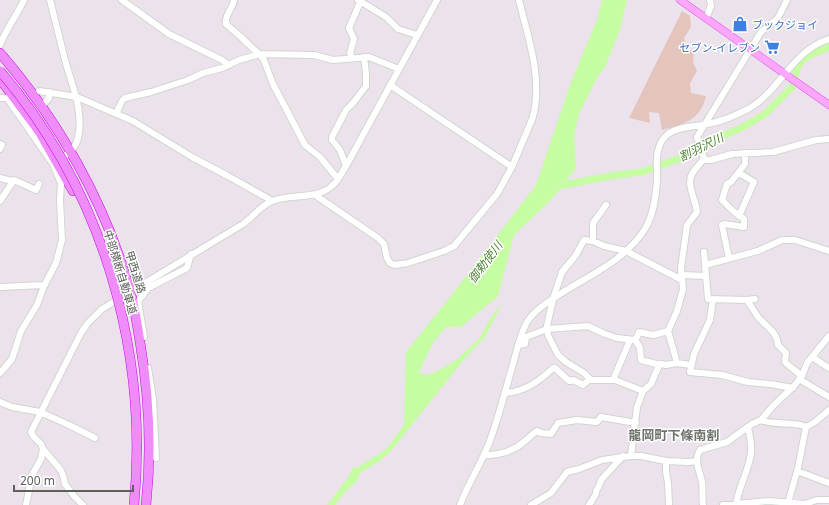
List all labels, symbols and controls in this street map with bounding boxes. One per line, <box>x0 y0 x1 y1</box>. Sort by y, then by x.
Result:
shop icon: ブックジョイ <box>731 15 749 33</box>
place label: ブックジョイ <box>752 17 818 32</box>
supermarket icon: セブン-イレブン <box>763 38 781 56</box>
place label: セブン-イレブン <box>679 40 760 55</box>
water label: 割羽沢川 <box>676 128 728 165</box>
street label: 中部横断自動車道 <box>101 228 141 316</box>
water label: 御勅使川 <box>464 236 507 286</box>
street label: 甲西道路 <box>122 249 150 295</box>
district label: 龍岡町下條南割 <box>628 426 720 444</box>
scale bar <box>14 467 133 493</box>
text: 200 m <box>20 472 55 489</box>

